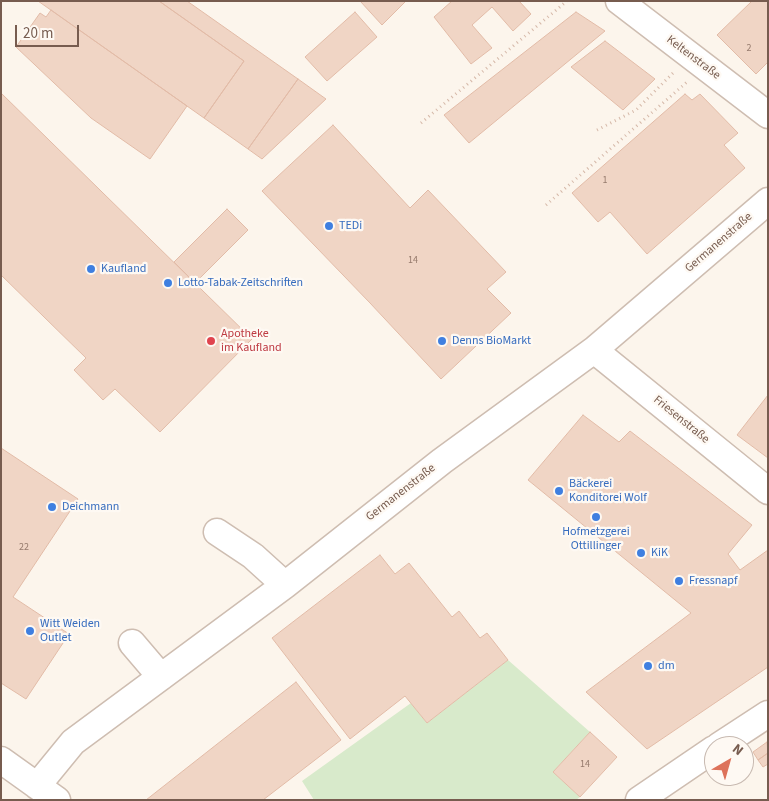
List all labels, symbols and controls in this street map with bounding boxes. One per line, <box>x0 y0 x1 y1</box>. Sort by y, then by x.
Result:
scale bar <box>18 15 81 47</box>
text: 20 m <box>23 23 53 44</box>
street label: Keltenstraße <box>663 33 723 83</box>
house number: 2 <box>747 43 751 55</box>
house number: 1 <box>603 175 607 187</box>
street label: Germanenstraße <box>682 210 756 276</box>
place label: TEDi <box>339 219 362 233</box>
marker: TEDi <box>323 220 335 232</box>
house number: 14 <box>408 255 418 267</box>
place label: Kaufland <box>101 262 146 276</box>
marker: Kaufland <box>85 263 97 275</box>
place label: Lotto-Tabak-Zeitschriften <box>178 276 303 290</box>
marker: Lotto-Tabak-Zeitschriften <box>162 277 174 289</box>
place label: Apotheke im Kaufland <box>221 327 282 355</box>
place label: Denns BioMarkt <box>452 334 531 348</box>
marker: Apotheke im Kaufland <box>205 335 217 347</box>
marker: Denns BioMarkt <box>436 335 448 347</box>
street label: Friesenstraße <box>650 393 712 447</box>
street label: Germanenstraße <box>363 461 439 525</box>
place label: Bäckerei Konditorei Wolf <box>569 477 647 505</box>
marker: Bäckerei Konditorei Wolf <box>553 485 565 497</box>
place label: Deichmann <box>62 500 119 514</box>
marker: Deichmann <box>46 501 58 513</box>
marker: Hofmetzgerei Ottillinger <box>590 511 602 523</box>
place label: Hofmetzgerei Ottillinger <box>562 525 630 553</box>
house number: 22 <box>19 542 29 554</box>
place label: KiK <box>651 546 668 560</box>
marker: KiK <box>635 547 647 559</box>
place label: Fressnapf <box>689 574 737 588</box>
marker: Fressnapf <box>673 575 685 587</box>
place label: Witt Weiden Outlet <box>40 617 100 645</box>
marker: Witt Weiden Outlet <box>24 625 36 637</box>
place label: dm <box>658 659 675 673</box>
marker: dm <box>642 660 654 672</box>
north arrow <box>704 736 754 786</box>
text: N <box>728 739 747 761</box>
house number: 14 <box>580 759 590 771</box>

